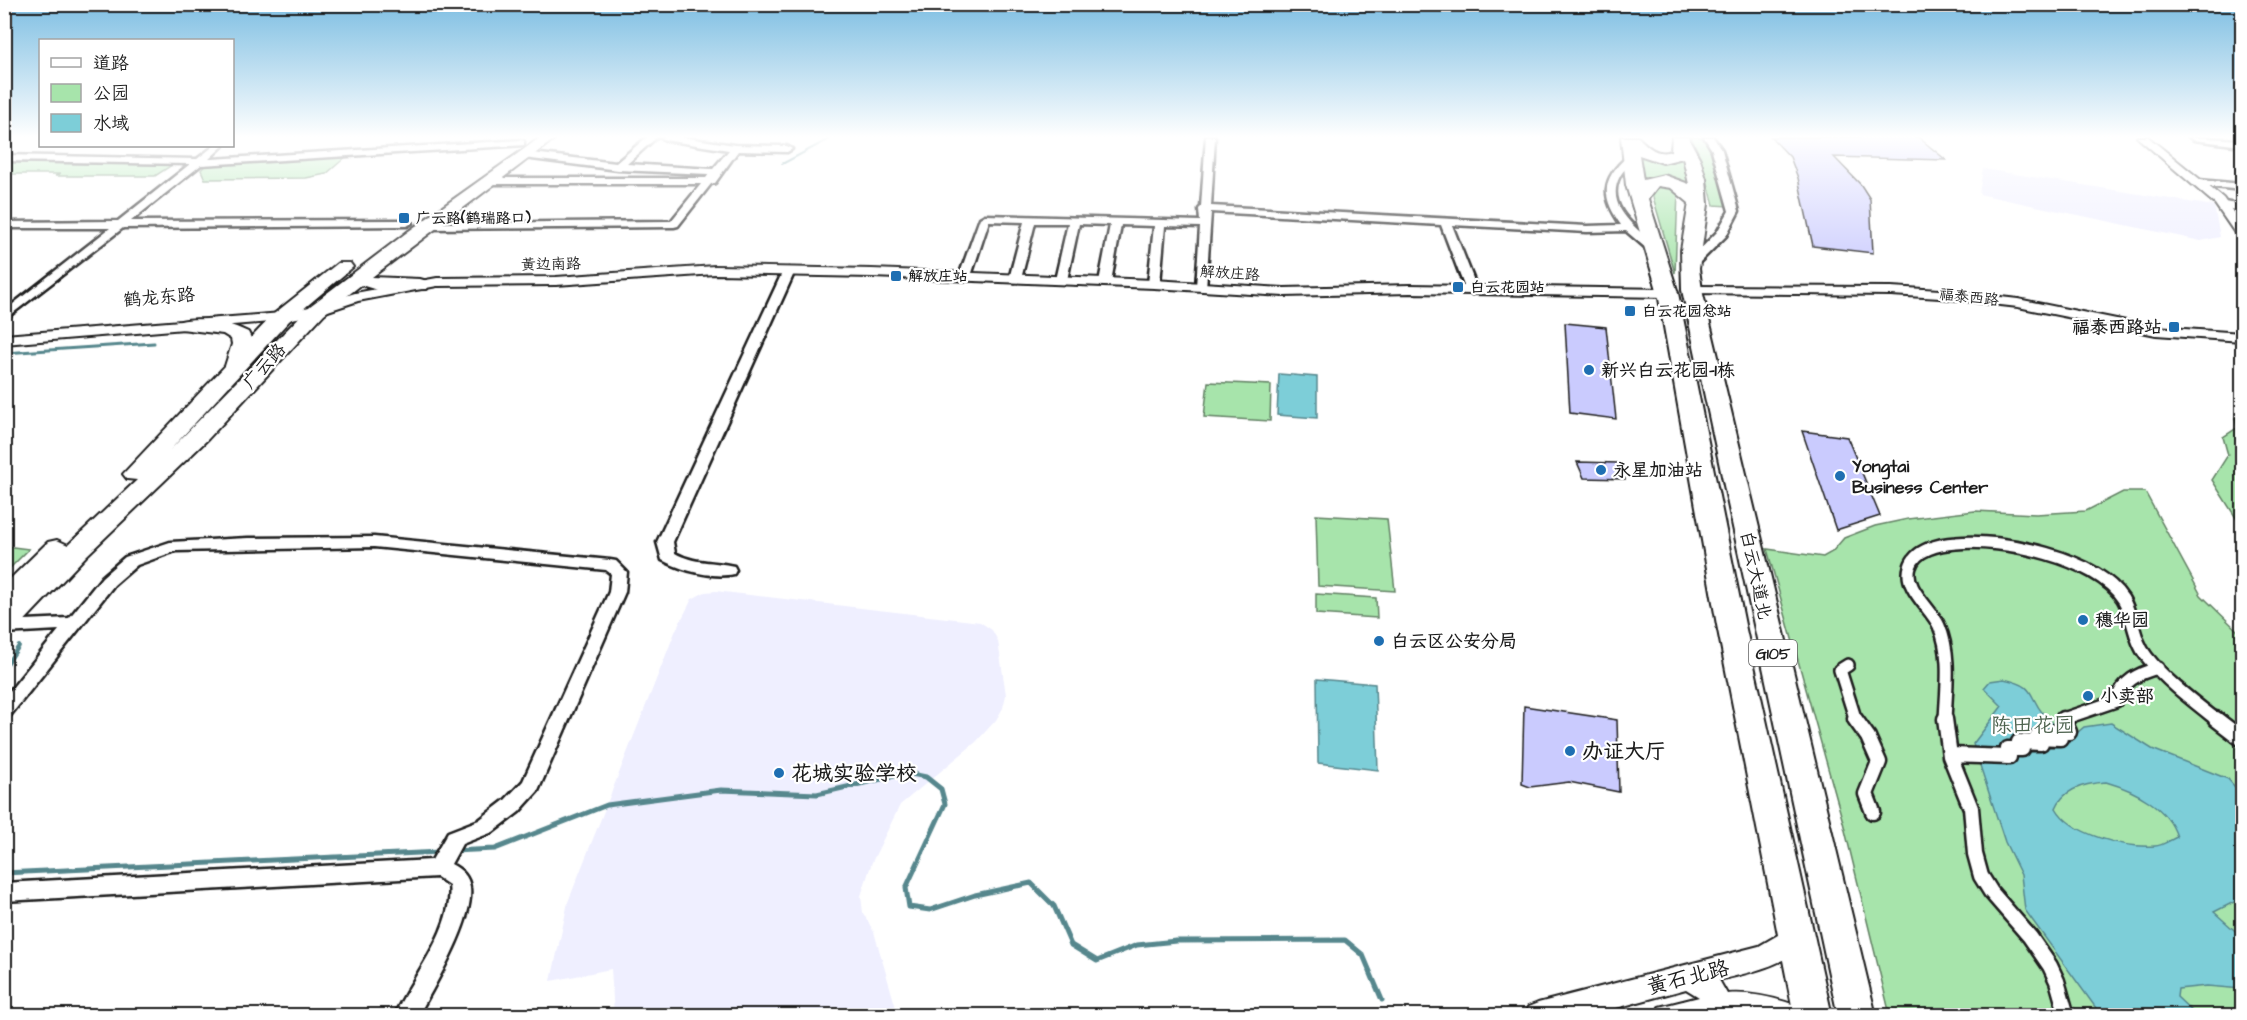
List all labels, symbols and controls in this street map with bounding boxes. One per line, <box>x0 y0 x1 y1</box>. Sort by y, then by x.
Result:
legend <box>39 39 234 147</box>
text: 道路 <box>93 51 129 76</box>
text: 公园 <box>93 81 129 106</box>
text: 水域 <box>93 111 129 136</box>
place label: 广云路(鹤瑞路口) <box>416 208 531 229</box>
marker: 广云路(鹤瑞路口) <box>397 211 411 225</box>
street label: 黄边南路 <box>521 253 581 276</box>
street label: 解放庄路 <box>1199 261 1261 286</box>
place label: 解放庄站 <box>908 266 968 287</box>
marker: 解放庄站 <box>889 269 903 283</box>
place label: 白云花园站 <box>1470 277 1545 298</box>
marker: 白云花园站 <box>1451 280 1465 294</box>
street label: 鹤龙东路 <box>122 282 196 313</box>
street label: 福泰西路 <box>1938 284 2000 311</box>
place label: 白云花园总站 <box>1642 301 1732 322</box>
marker: 白云花园总站 <box>1623 304 1637 318</box>
place label: 福泰西路站 <box>2072 315 2162 340</box>
marker: 福泰西路站 <box>2167 320 2181 334</box>
street label: 广云路 <box>237 338 292 395</box>
place label: 新兴白云花园-1栋 <box>1601 358 1735 383</box>
marker: 新兴白云花园-1栋 <box>1582 363 1596 377</box>
place label: Yongtai Business Center <box>1852 454 1988 500</box>
place label: 永星加油站 <box>1613 458 1703 483</box>
marker: 永星加油站 <box>1594 463 1608 477</box>
marker: Yongtai Business Center <box>1833 469 1847 483</box>
street label: 白云大道北 <box>1734 528 1777 622</box>
place label: 穗华园 <box>2095 608 2149 633</box>
marker: 穗华园 <box>2076 613 2090 627</box>
place label: 白云区公安分局 <box>1391 629 1517 654</box>
marker: 白云区公安分局 <box>1372 634 1386 648</box>
road number: G105 <box>1749 640 1797 666</box>
place label: 小卖部 <box>2100 684 2154 709</box>
marker: 小卖部 <box>2081 689 2095 703</box>
park label: 陈田花园 <box>1991 711 2075 740</box>
place label: 办证大厅 <box>1582 737 1666 766</box>
marker: 办证大厅 <box>1563 744 1577 758</box>
place label: 花城实验学校 <box>791 759 917 788</box>
marker: 花城实验学校 <box>772 766 786 780</box>
street label: 黄石北路 <box>1644 953 1732 1002</box>

